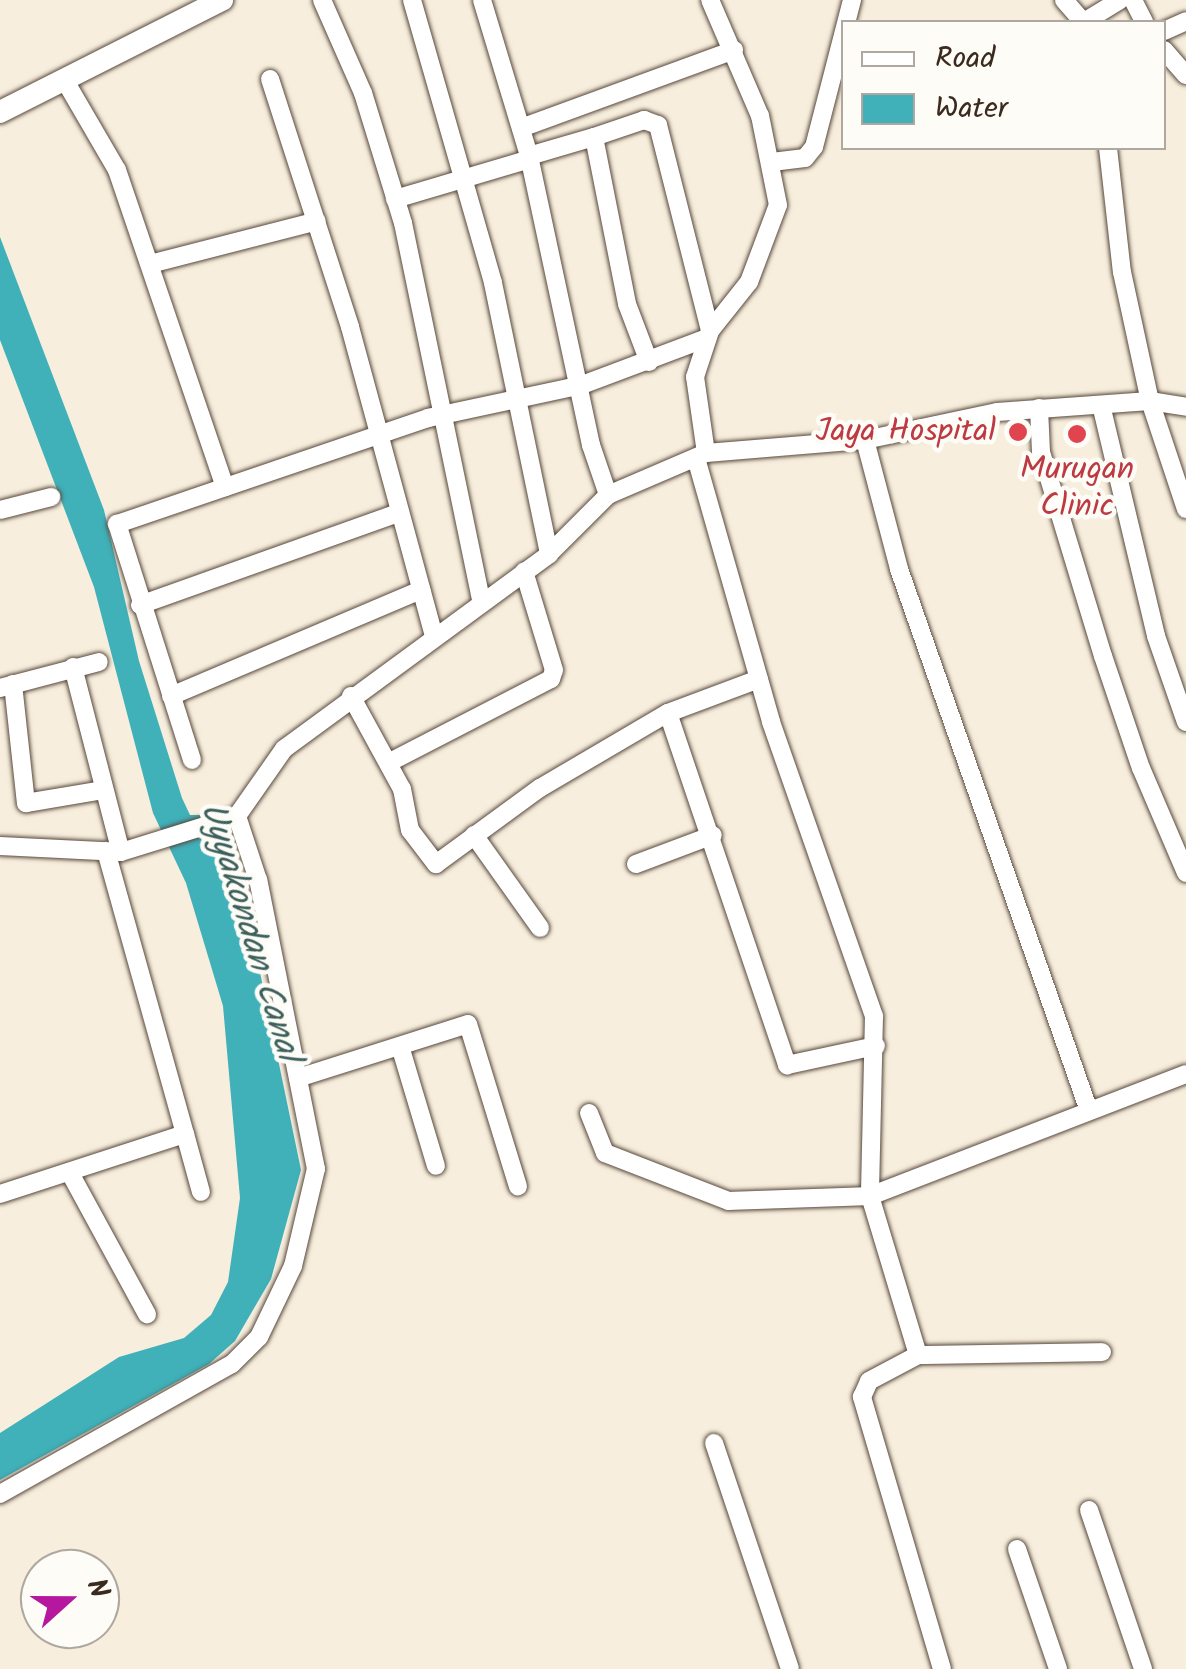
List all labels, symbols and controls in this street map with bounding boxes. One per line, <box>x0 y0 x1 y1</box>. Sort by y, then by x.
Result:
legend <box>841 20 1166 150</box>
text: Road <box>935 35 995 83</box>
text: Water <box>935 85 1008 133</box>
place label: Jaya Hospital <box>815 413 996 451</box>
marker: Jaya Hospital <box>1005 419 1031 445</box>
marker: Murugan Clinic <box>1064 421 1090 447</box>
place label: Murugan Clinic <box>1020 452 1134 527</box>
water label: Uyyakondan Canal <box>190 797 308 1067</box>
north arrow <box>20 1549 120 1649</box>
text: N <box>72 1572 121 1605</box>

